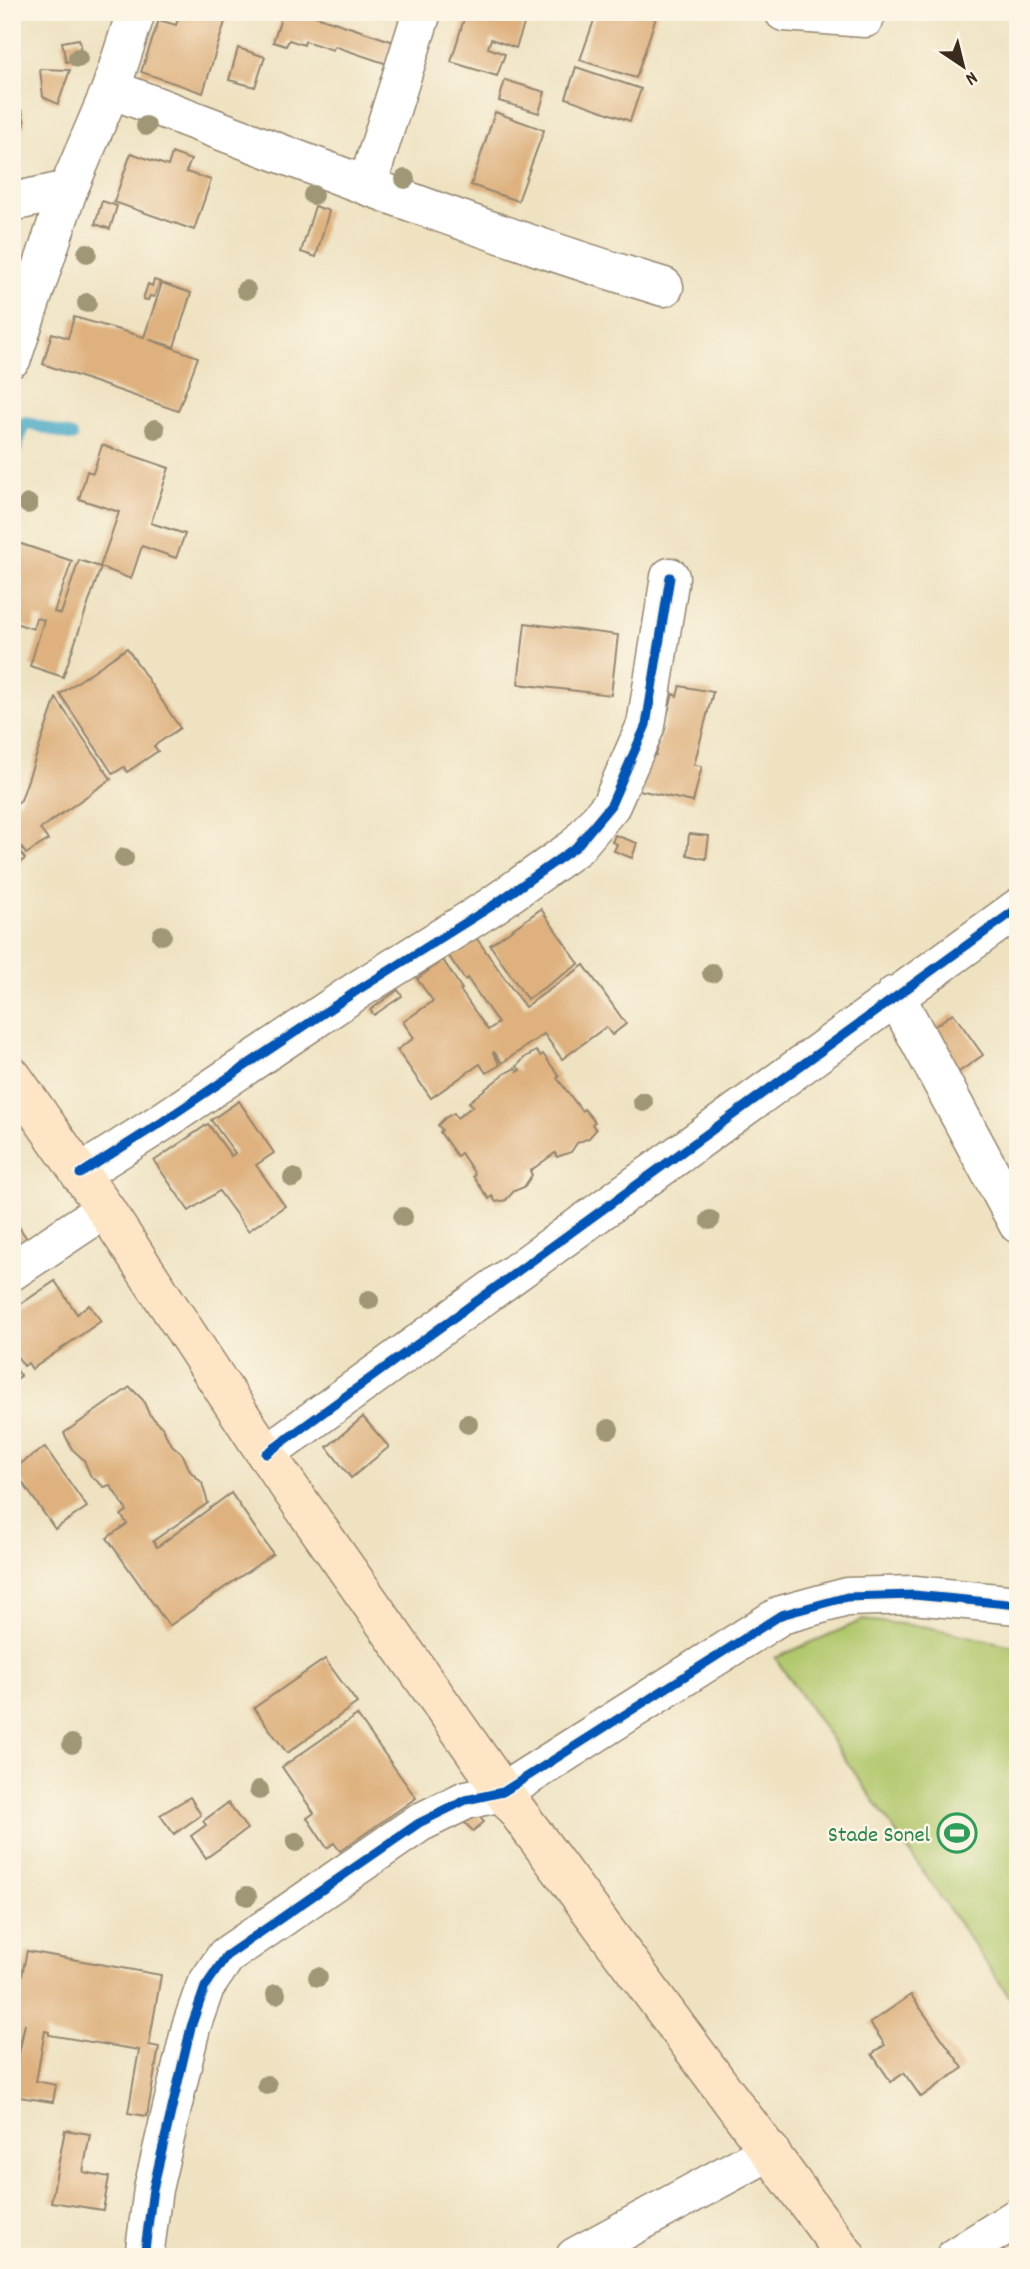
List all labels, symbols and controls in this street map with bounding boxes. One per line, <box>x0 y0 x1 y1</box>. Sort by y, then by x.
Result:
north arrow <box>928 32 998 102</box>
text: N <box>959 63 982 91</box>
sports icon: Stade Sonel <box>936 1812 978 1854</box>
place label: Stade Sonel <box>828 1820 931 1853</box>

